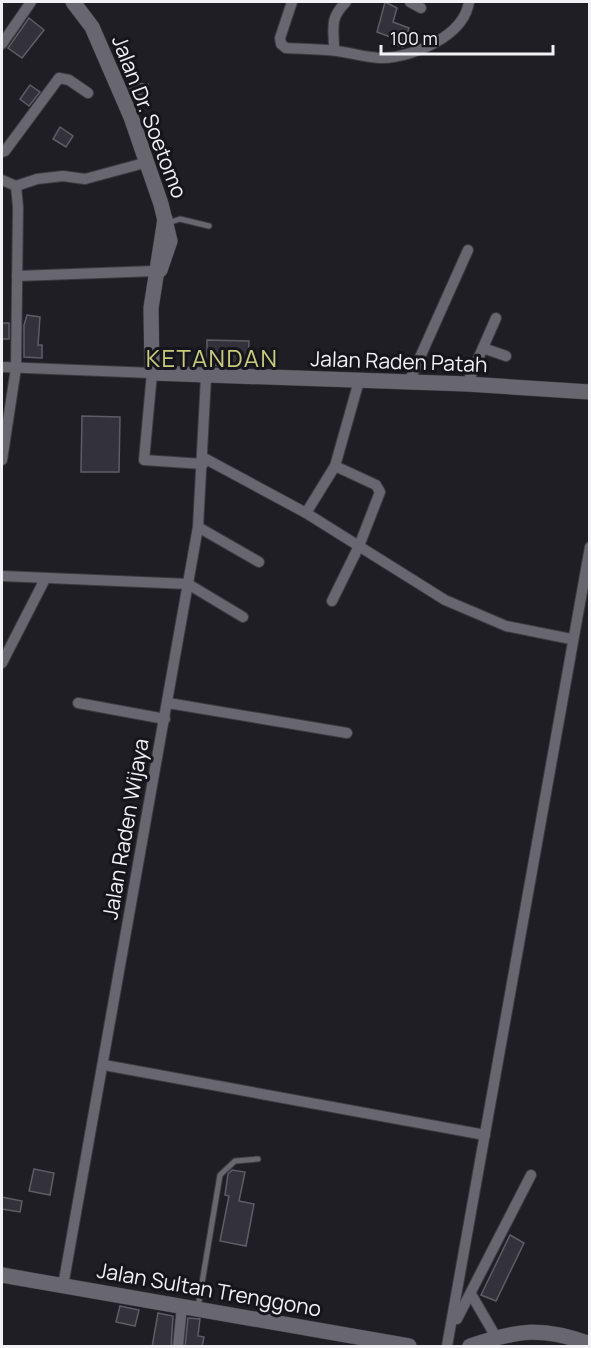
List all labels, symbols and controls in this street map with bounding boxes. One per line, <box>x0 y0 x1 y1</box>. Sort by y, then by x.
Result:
scale bar <box>381 18 554 56</box>
text: 100 m <box>390 26 438 50</box>
street label: Jalan Dr. Soetomo <box>106 31 194 202</box>
district label: KETANDAN <box>146 341 278 374</box>
street label: Jalan Raden Patah <box>310 344 488 378</box>
street label: Jalan Raden Wijaya <box>95 736 155 922</box>
street label: Jalan Sultan Trenggono <box>95 1256 323 1323</box>

